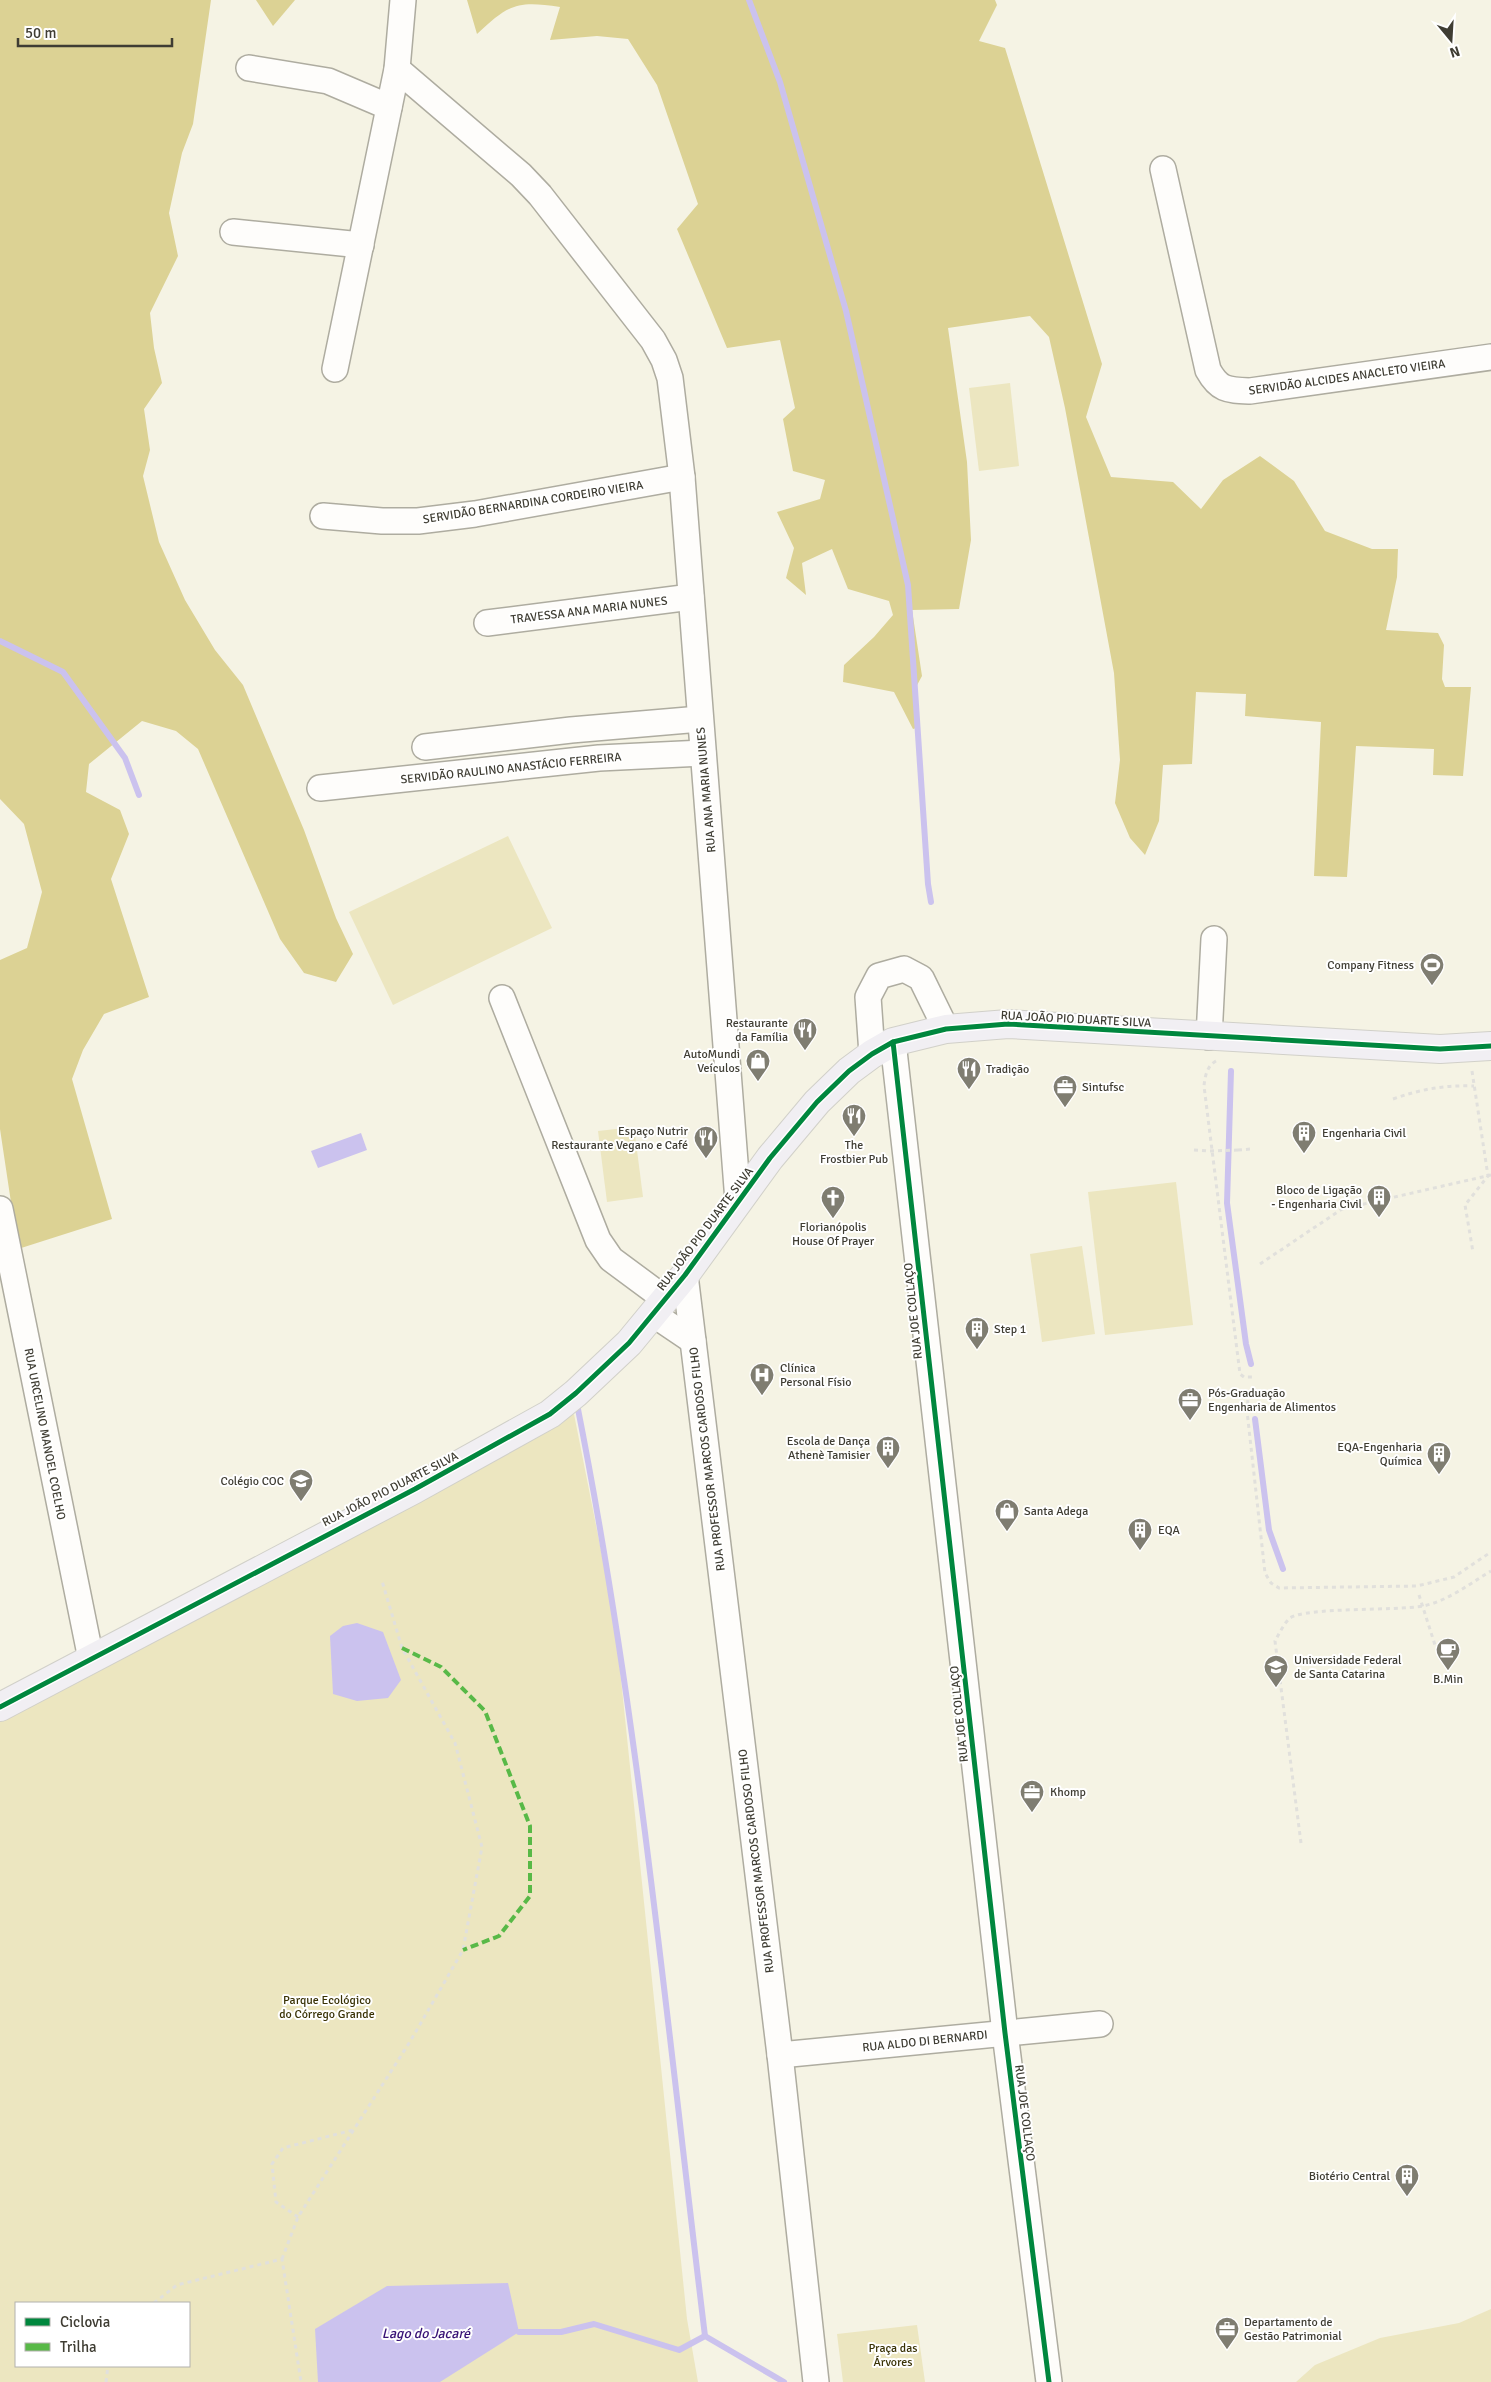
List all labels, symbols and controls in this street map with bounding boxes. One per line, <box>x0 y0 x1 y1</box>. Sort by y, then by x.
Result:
scale bar <box>18 15 171 47</box>
north arrow <box>1426 15 1476 65</box>
text: 50 m <box>25 24 56 42</box>
text: N <box>1448 42 1462 61</box>
street label: SERVIDÃO ALCIDES ANACLETO VIEIRA <box>1248 356 1447 399</box>
street label: SERVIDÃO BERNARDINA CORDEIRO VIEIRA <box>422 478 645 527</box>
street label: TRAVESSA ANA MARIA NUNES <box>510 593 669 628</box>
street label: RUA ANA MARIA NUNES <box>694 726 719 853</box>
street label: SERVIDÃO RAULINO ANASTÁCIO FERREIRA <box>400 749 623 788</box>
sports icon: Company Fitness <box>1419 952 1445 986</box>
place label: Company Fitness <box>1327 958 1414 973</box>
street label: RUA JOÃO PIO DUARTE SILVA <box>1000 1008 1152 1031</box>
place label: Restaurante da Família <box>726 1016 788 1045</box>
restaurant icon: Restaurante da Família <box>792 1017 818 1051</box>
place label: AutoMundi Veículos <box>684 1047 740 1076</box>
shop icon: AutoMundi Veículos <box>745 1048 771 1082</box>
restaurant icon: Tradição <box>956 1056 982 1090</box>
place label: Tradição <box>986 1062 1029 1077</box>
office icon: Sintufsc <box>1052 1074 1078 1108</box>
place label: Sintufsc <box>1082 1080 1124 1095</box>
restaurant icon: The Frostbier Pub <box>841 1103 867 1137</box>
building icon: Engenharia Civil <box>1291 1120 1317 1154</box>
place label: Espaço Nutrir Restaurante Vegano e Café <box>551 1124 689 1153</box>
restaurant icon: Espaço Nutrir Restaurante Vegano e Café <box>693 1125 719 1159</box>
place label: Engenharia Civil <box>1322 1126 1406 1141</box>
place label: The Frostbier Pub <box>820 1138 888 1167</box>
street label: RUA JOÃO PIO DUARTE SILVA <box>654 1164 757 1294</box>
place label: Bloco de Ligação - Engenharia Civil <box>1271 1183 1362 1212</box>
building icon: Bloco de Ligação - Engenharia Civil <box>1366 1184 1392 1218</box>
church icon: Florianópolis House Of Prayer <box>820 1185 846 1219</box>
place label: Florianópolis House Of Prayer <box>792 1220 875 1249</box>
street label: RUA JOE COLLAÇO <box>901 1262 926 1360</box>
building icon: Step 1 <box>964 1316 990 1350</box>
place label: Step 1 <box>994 1322 1026 1337</box>
street label: RUA PROFESSOR MARCOS CARDOSO FILHO <box>686 1346 729 1572</box>
street label: RUA URCELINO MANOEL COELHO <box>20 1347 69 1521</box>
place label: Clínica Personal Físio <box>780 1361 851 1390</box>
hospital icon: Clínica Personal Físio <box>749 1362 775 1396</box>
place label: Pós-Graduação Engenharia de Alimentos <box>1208 1386 1336 1415</box>
office icon: Pós-Graduação Engenharia de Alimentos <box>1177 1387 1203 1421</box>
place label: Escola de Dança Athenè Tamisier <box>787 1434 871 1463</box>
building icon: Escola de Dança Athenè Tamisier <box>875 1435 901 1469</box>
place label: EQA-Engenharia Química <box>1337 1440 1422 1469</box>
building icon: EQA-Engenharia Química <box>1426 1441 1452 1475</box>
street label: RUA JOÃO PIO DUARTE SILVA <box>320 1448 461 1530</box>
school or university icon: Colégio COC <box>288 1468 314 1502</box>
place label: Colégio COC <box>220 1474 284 1489</box>
shop icon: Santa Adega <box>994 1498 1020 1532</box>
place label: Santa Adega <box>1024 1504 1088 1519</box>
building icon: EQA <box>1127 1517 1153 1551</box>
place label: EQA <box>1158 1523 1180 1538</box>
cafe icon: B.Min <box>1435 1637 1461 1671</box>
place label: Universidade Federal de Santa Catarina <box>1294 1653 1402 1682</box>
school or university icon: Universidade Federal de Santa Catarina <box>1263 1654 1289 1688</box>
street label: RUA JOE COLLAÇO <box>947 1665 972 1763</box>
place label: B.Min <box>1433 1672 1463 1687</box>
street label: RUA PROFESSOR MARCOS CARDOSO FILHO <box>735 1748 778 1974</box>
office icon: Khomp <box>1019 1779 1045 1813</box>
place label: Khomp <box>1050 1785 1086 1800</box>
park label: Parque Ecológico do Córrego Grande <box>279 1993 375 2022</box>
street label: RUA ALDO DI BERNARDI <box>862 2027 988 2056</box>
street label: RUA JOE COLLAÇO <box>1011 2064 1038 2162</box>
building icon: Biotério Central <box>1394 2163 1420 2197</box>
place label: Biotério Central <box>1309 2169 1390 2184</box>
legend <box>15 2302 190 2367</box>
text: Ciclovia <box>60 2313 110 2331</box>
place label: Departamento de Gestão Patrimonial <box>1244 2315 1342 2344</box>
office icon: Departamento de Gestão Patrimonial <box>1214 2316 1240 2350</box>
water label: Lago do Jacaré <box>382 2325 471 2342</box>
text: Trilha <box>60 2338 97 2356</box>
park label: Praça das Árvores <box>868 2341 918 2370</box>

